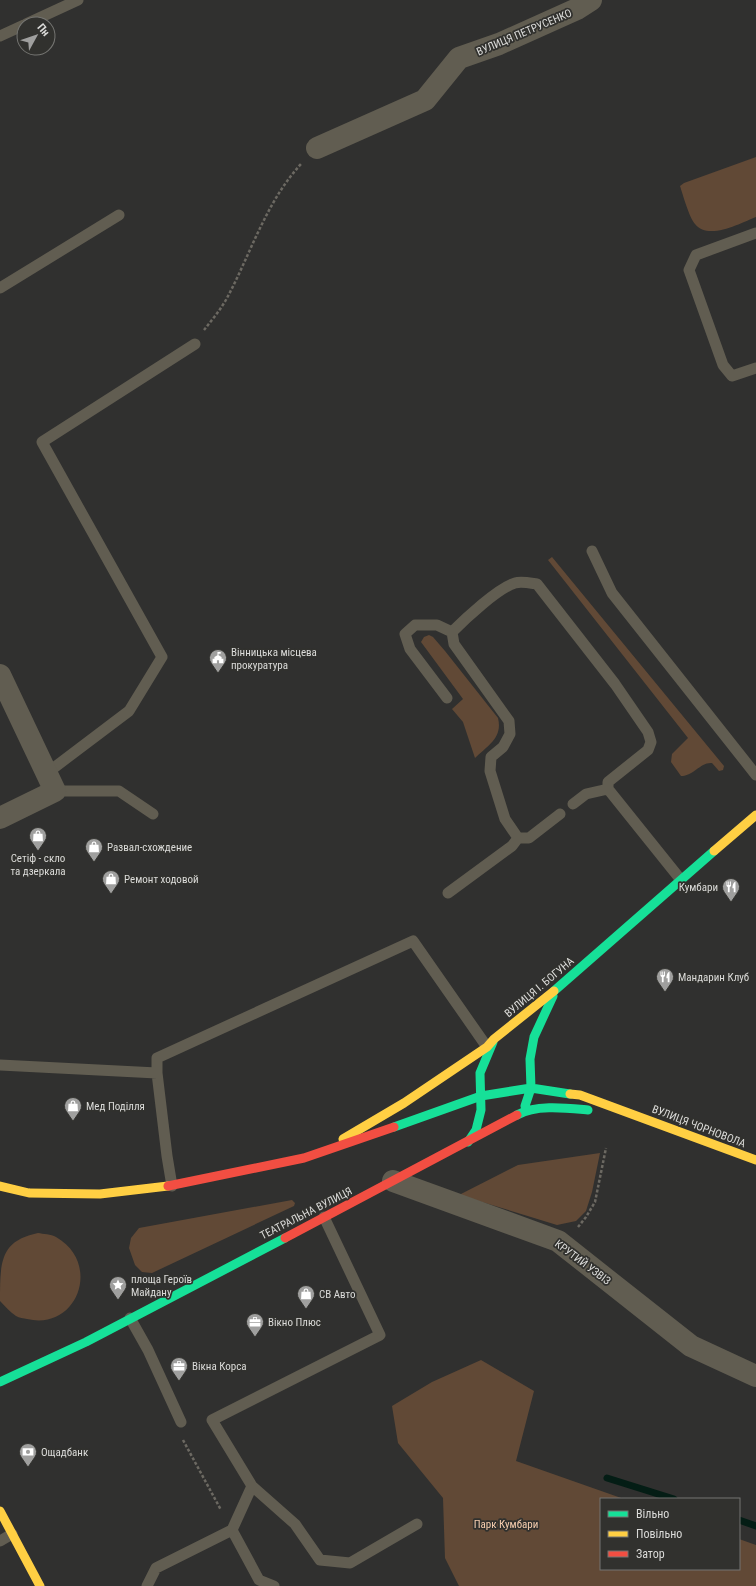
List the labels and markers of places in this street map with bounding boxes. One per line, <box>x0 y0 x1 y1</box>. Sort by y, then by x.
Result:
place label: Вінницька місцева прокуратура <box>231 646 317 672</box>
public building icon: Вінницька місцева прокуратура <box>208 648 228 673</box>
shop icon: Сетіф - скло та дзеркала <box>28 826 48 851</box>
shop icon: Развал-схождение <box>84 837 104 862</box>
place label: Развал-схождение <box>107 841 192 854</box>
place label: Сетіф - скло та дзеркала <box>10 852 66 878</box>
shop icon: Ремонт ходовой <box>101 869 121 894</box>
place label: Ремонт ходовой <box>124 873 199 886</box>
restaurant icon: Кумбари <box>721 877 741 902</box>
place label: Кумбари <box>679 881 718 894</box>
restaurant icon: Мандарин Клуб <box>655 967 675 992</box>
place label: Мандарин Клуб <box>678 971 749 984</box>
shop icon: Мед Поділля <box>63 1096 83 1121</box>
place label: Мед Поділля <box>86 1100 145 1113</box>
place label: площа Героїв Майдану <box>131 1273 192 1299</box>
place icon: площа Героїв Майдану <box>108 1275 128 1300</box>
shop icon: СВ Авто <box>296 1284 316 1309</box>
place label: СВ Авто <box>319 1288 356 1301</box>
office icon: Вікно Плюс <box>245 1312 265 1337</box>
place label: Вікно Плюс <box>268 1316 321 1329</box>
office icon: Вікна Корса <box>169 1356 189 1381</box>
place label: Вікна Корса <box>192 1360 247 1373</box>
bank icon: Ощадбанк <box>18 1442 38 1467</box>
place label: Ощадбанк <box>41 1446 89 1459</box>

